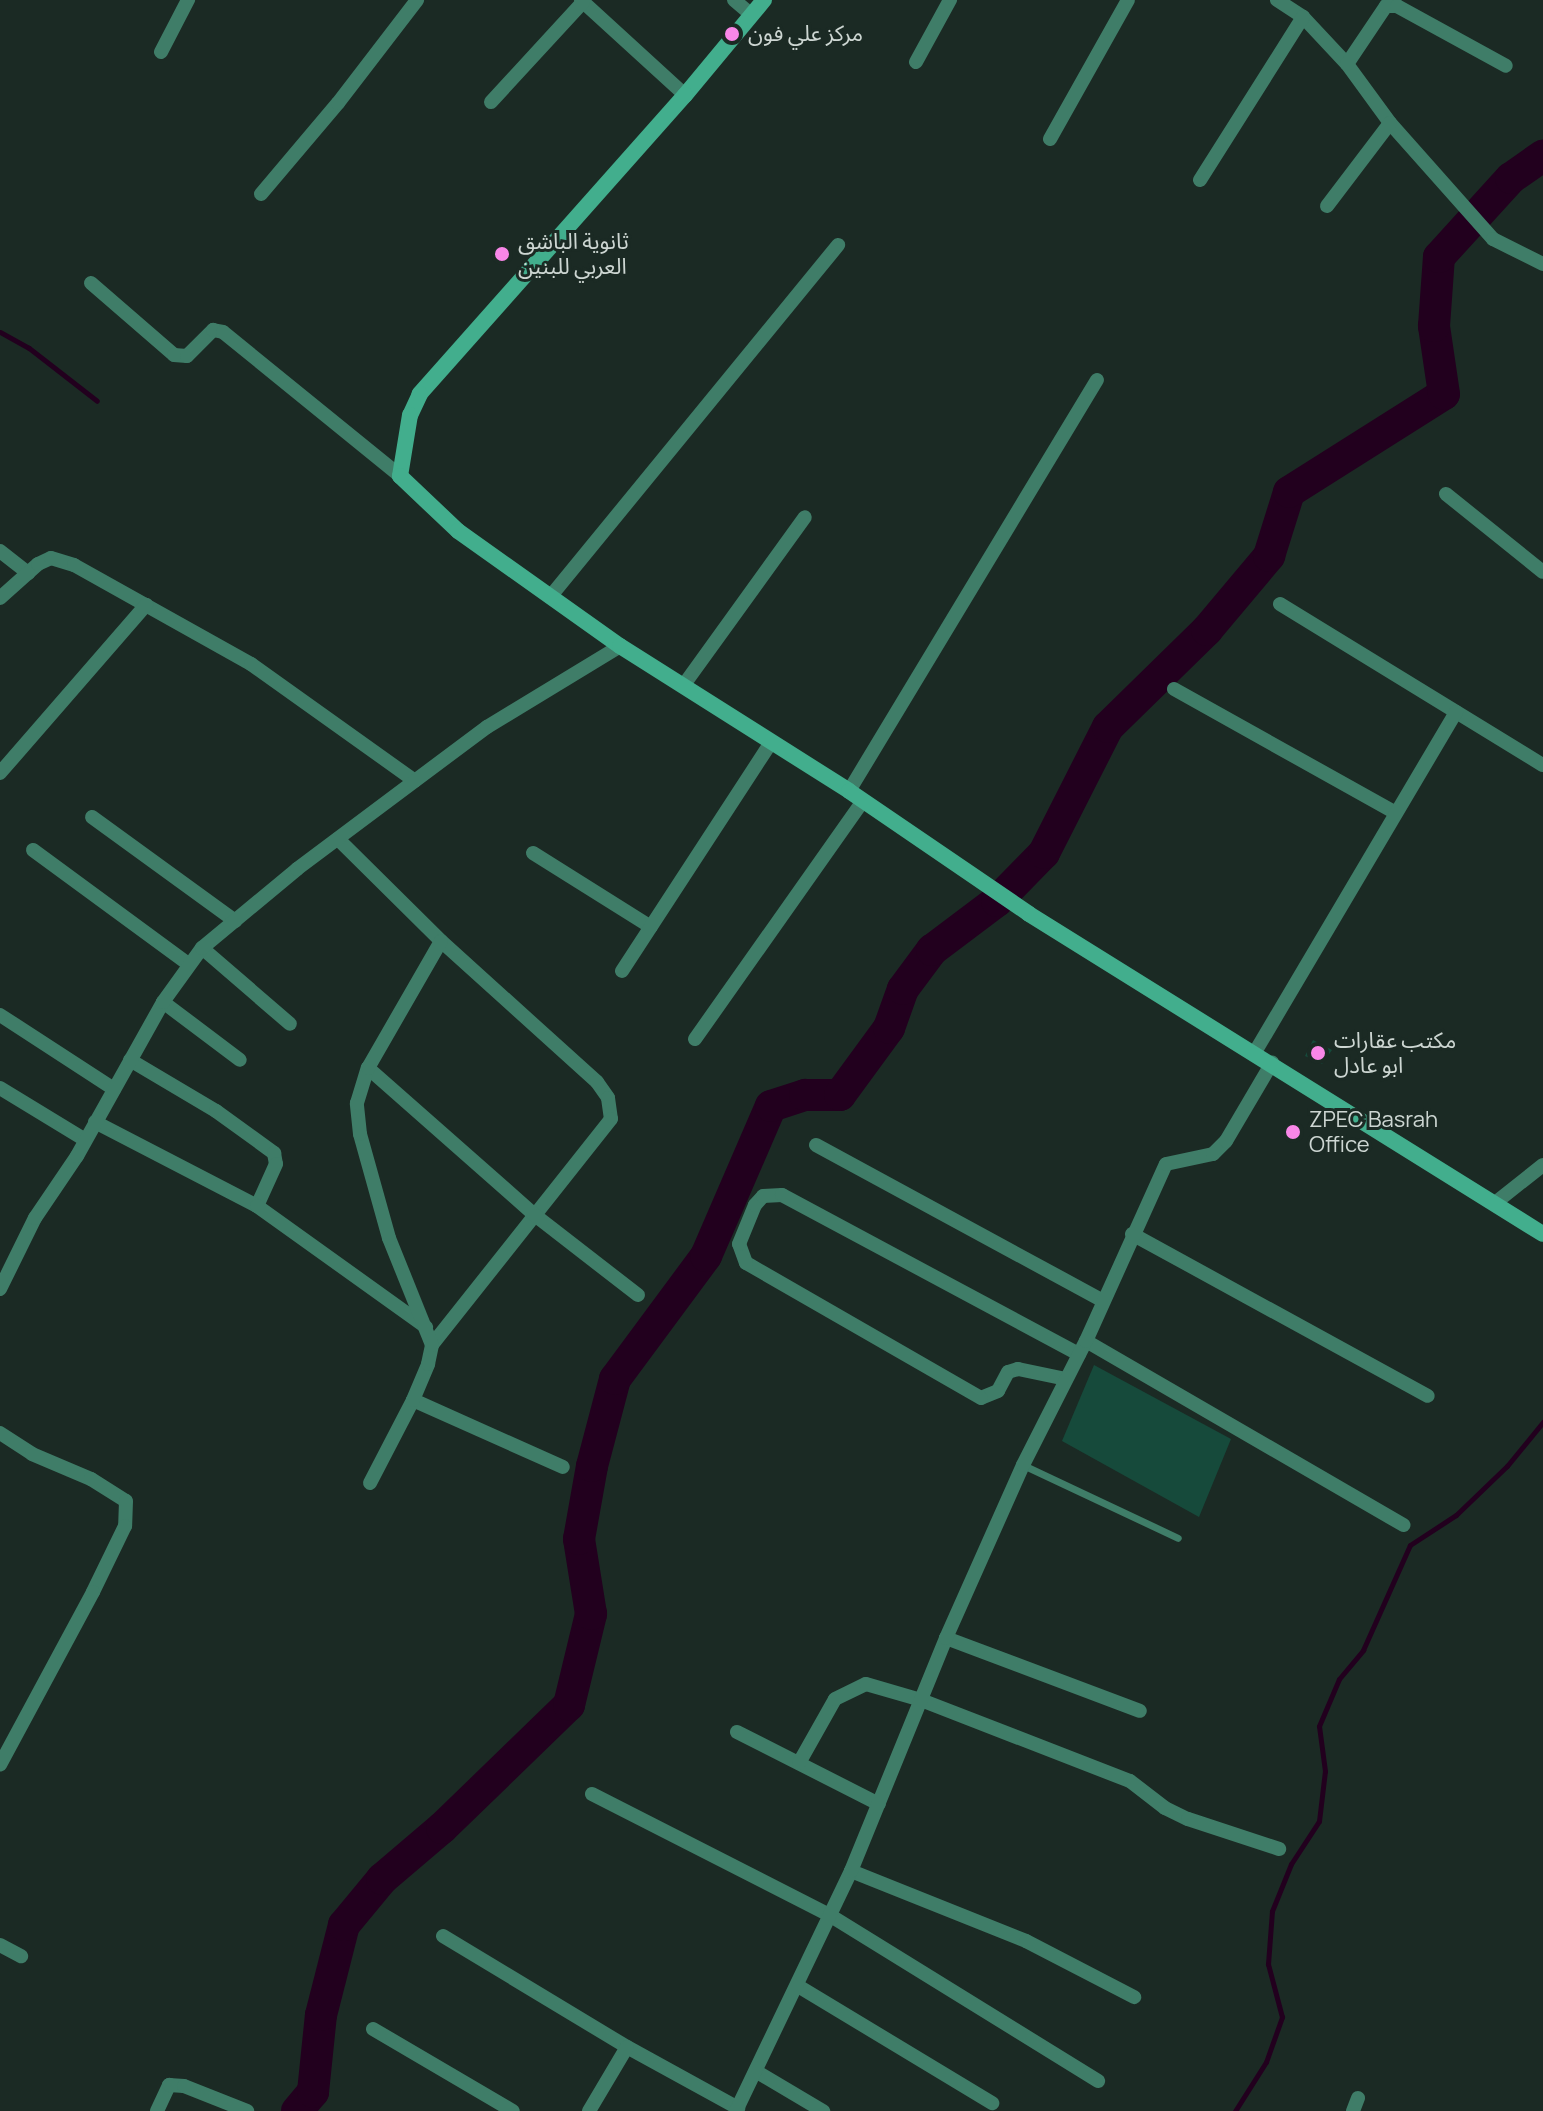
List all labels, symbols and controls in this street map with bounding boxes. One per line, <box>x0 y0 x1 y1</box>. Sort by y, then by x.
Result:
place label: مركز علي فون <box>748 21 863 47</box>
marker: مركز علي فون <box>723 25 741 43</box>
place label: ثانوية الباشق العربي للبنين <box>518 228 629 280</box>
marker: ثانوية الباشق العربي للبنين <box>493 245 511 263</box>
place label: مكتب عقارات ابو عادل <box>1334 1027 1456 1078</box>
marker: مكتب عقارات ابو عادل <box>1309 1044 1327 1062</box>
place label: ZPEC Basrah Office <box>1309 1106 1438 1158</box>
marker: ZPEC Basrah Office <box>1284 1123 1302 1141</box>

